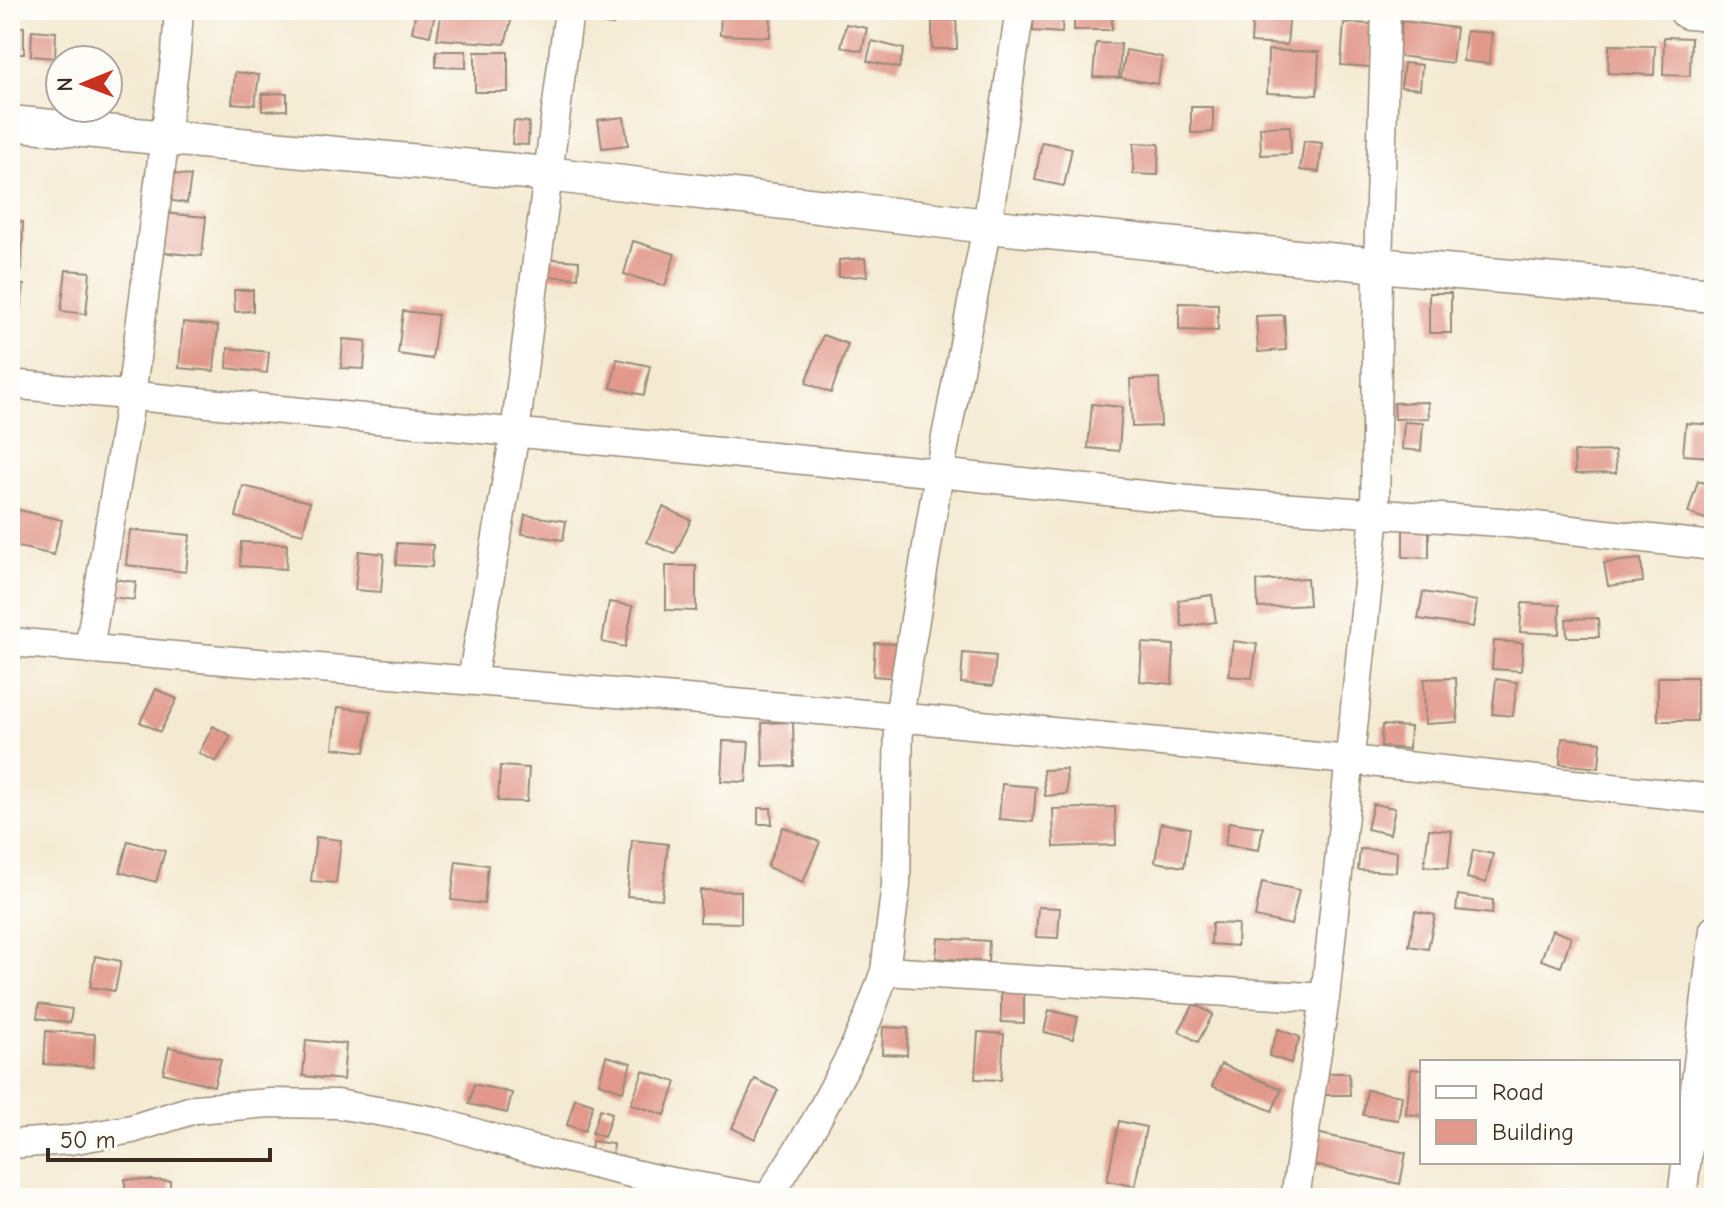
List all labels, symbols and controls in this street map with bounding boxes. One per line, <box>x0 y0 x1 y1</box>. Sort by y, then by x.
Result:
north arrow <box>44 44 124 124</box>
text: N <box>52 77 78 92</box>
legend <box>1420 1060 1680 1164</box>
text: Road <box>1492 1078 1544 1106</box>
scale bar <box>48 1112 270 1162</box>
text: Building <box>1492 1118 1574 1146</box>
text: 50 m <box>60 1126 116 1154</box>

